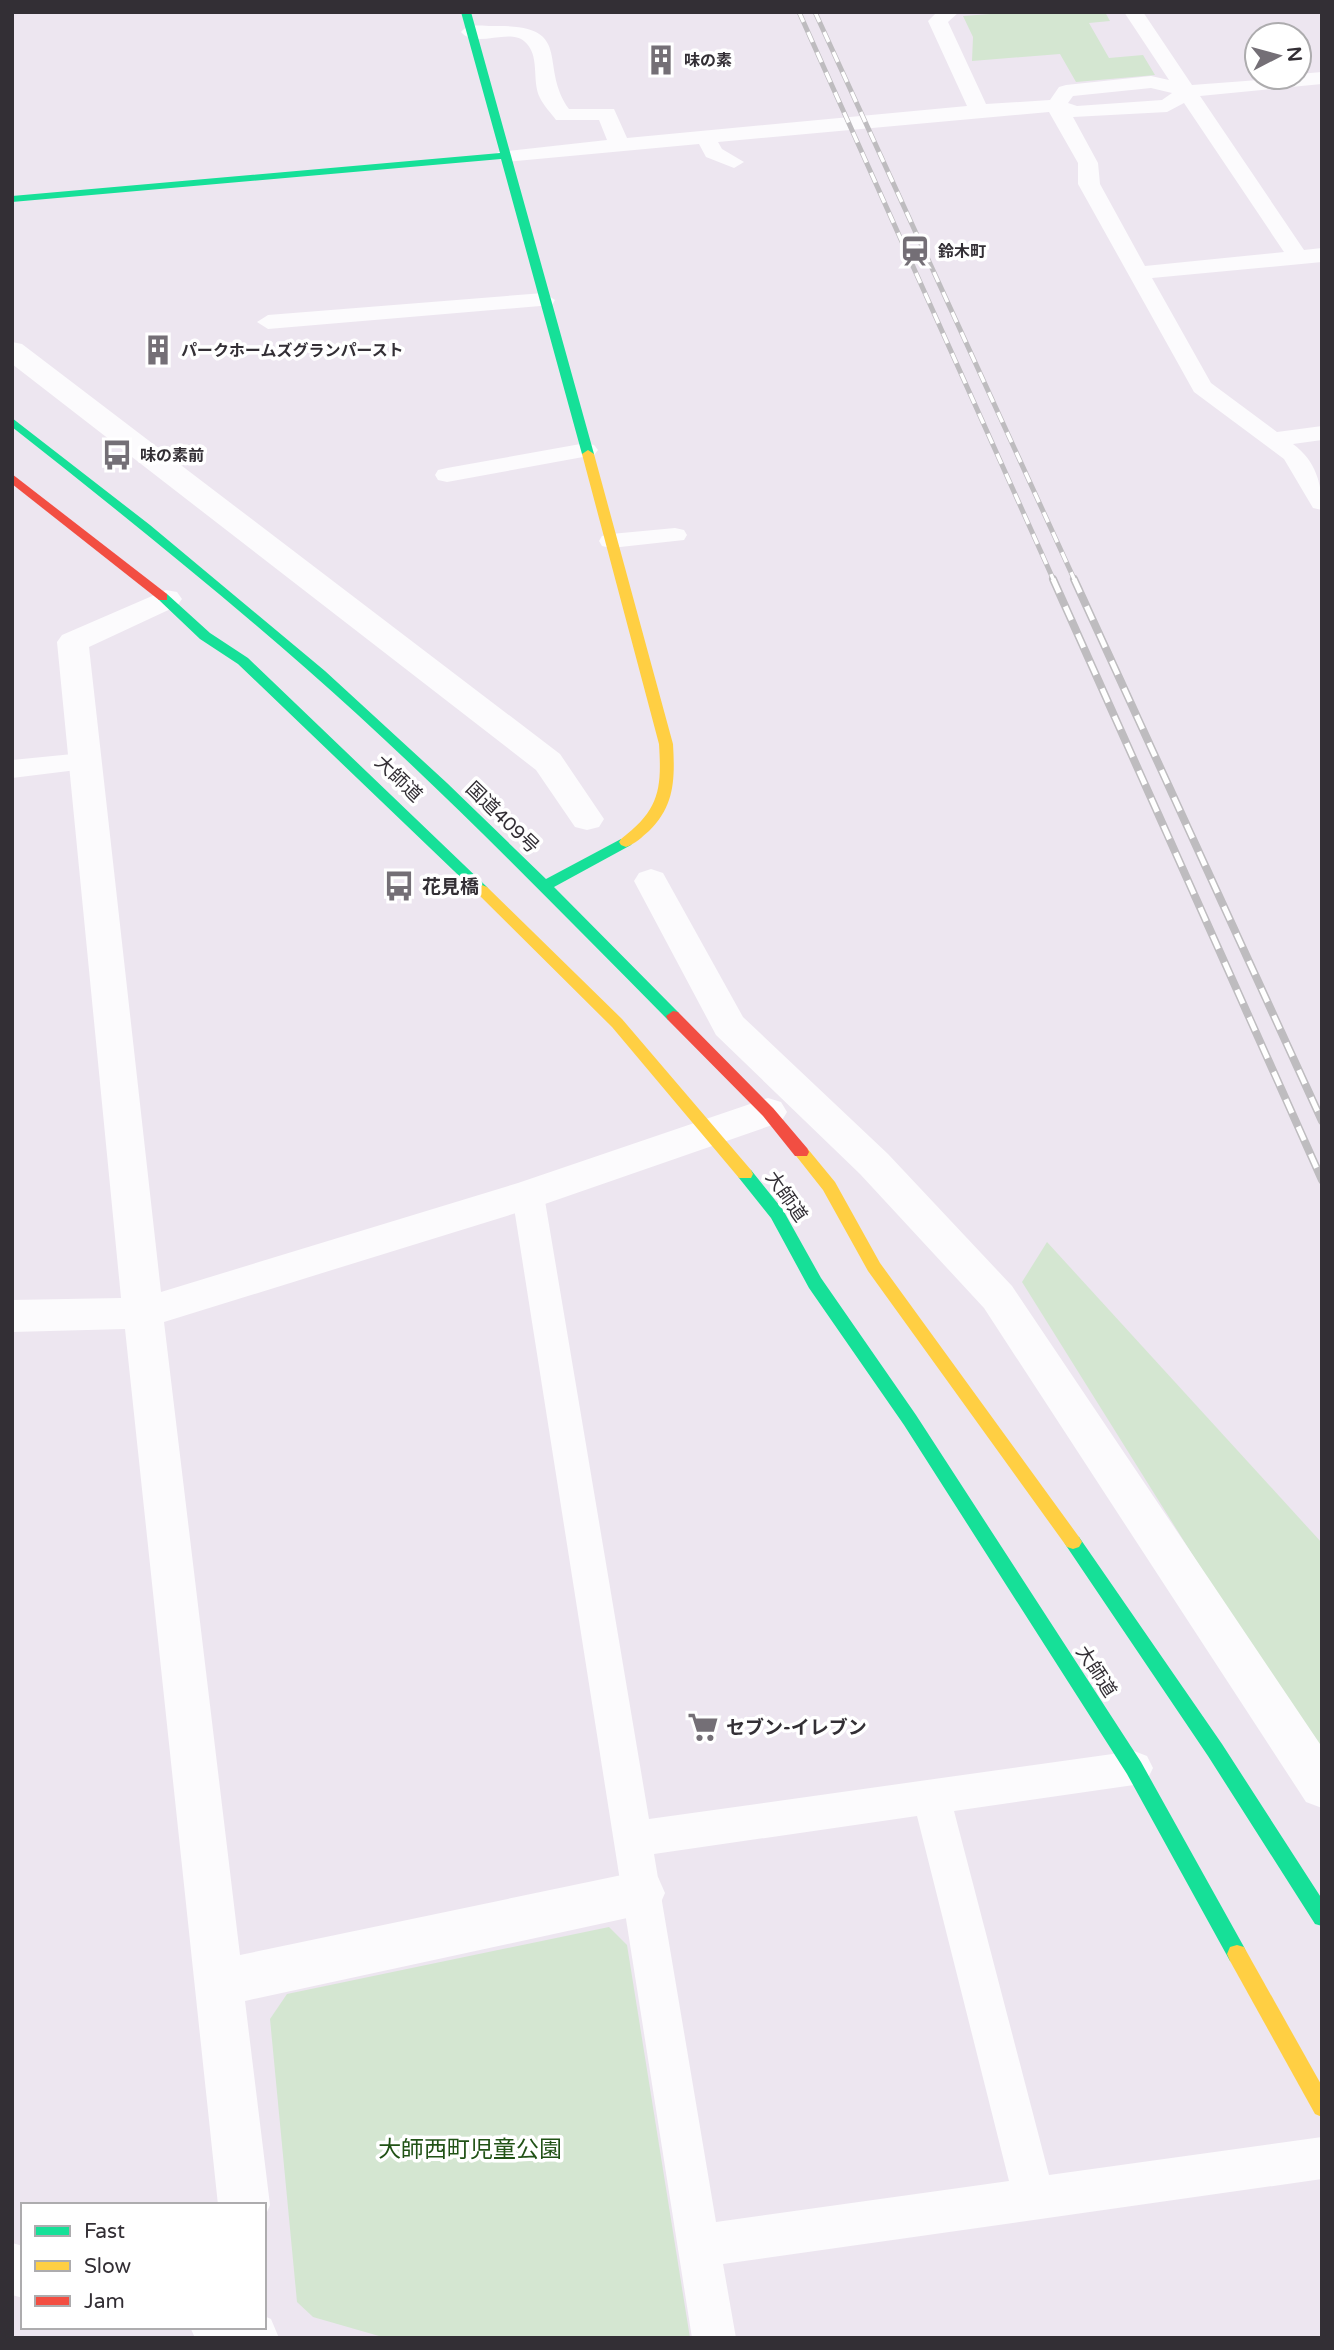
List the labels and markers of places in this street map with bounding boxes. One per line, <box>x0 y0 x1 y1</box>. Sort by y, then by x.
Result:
building icon: 味の素 <box>644 43 678 77</box>
place label: 味の素 <box>684 51 732 71</box>
station icon: 鈴木町 <box>898 234 932 268</box>
place label: 鈴木町 <box>938 242 986 262</box>
building icon: パークホームズグランパースト <box>141 333 175 367</box>
place label: パークホームズグランパースト <box>181 341 404 361</box>
bus stop icon: 味の素前 <box>100 438 134 472</box>
place label: 味の素前 <box>140 446 204 466</box>
bus stop icon: 花見橋 <box>382 869 416 903</box>
place label: 花見橋 <box>422 876 479 898</box>
supermarket icon: セブン-イレブン <box>686 1710 720 1744</box>
place label: セブン-イレブン <box>726 1717 867 1739</box>

